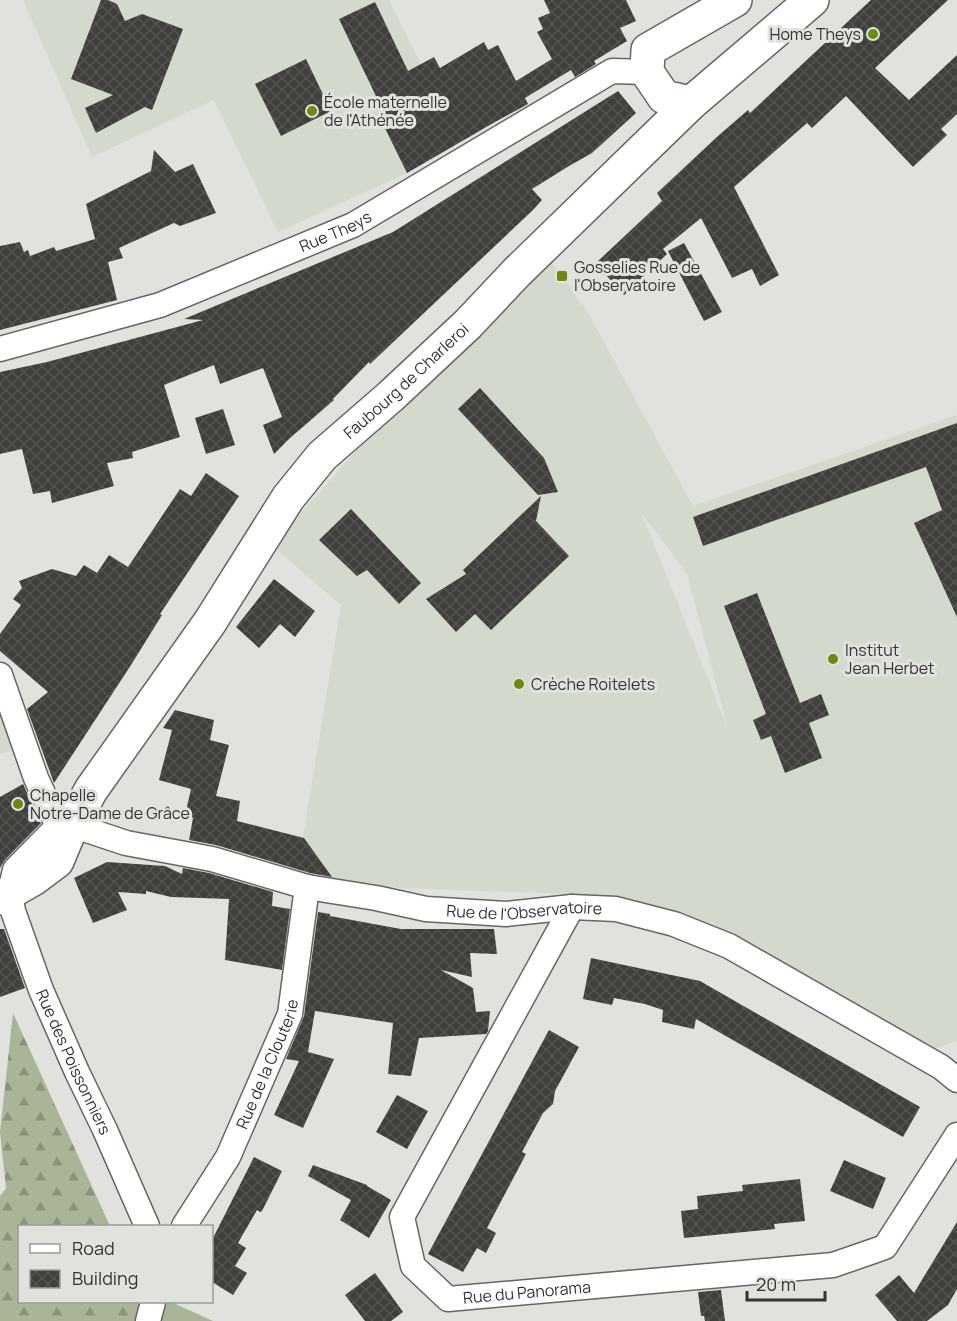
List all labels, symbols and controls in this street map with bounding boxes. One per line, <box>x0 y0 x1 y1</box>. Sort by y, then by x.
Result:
place label: Home Theys <box>769 23 861 45</box>
marker: Home Theys <box>866 27 880 41</box>
place label: École maternelle de l'Athénée <box>324 91 447 131</box>
marker: École maternelle de l'Athénée <box>305 104 319 118</box>
street label: Rue Theys <box>296 205 376 257</box>
place label: Gosselies Rue de l'Observatoire <box>574 256 700 296</box>
marker: Gosselies Rue de l'Observatoire <box>555 269 569 283</box>
street label: Faubourg de Charleroi <box>339 318 473 444</box>
place label: Institut Jean Herbet <box>845 639 935 679</box>
marker: Institut Jean Herbet <box>826 652 840 666</box>
place label: Crèche Roitelets <box>531 673 655 695</box>
marker: Crèche Roitelets <box>512 677 526 691</box>
place label: Chapelle Notre-Dame de Grâce <box>30 784 190 824</box>
marker: Chapelle Notre-Dame de Grâce <box>11 797 25 811</box>
street label: Rue de l'Observatoire <box>446 896 603 925</box>
street label: Rue des Poissonniers <box>31 986 117 1138</box>
street label: Rue de la Clouterie <box>231 998 303 1132</box>
legend <box>18 1225 213 1303</box>
text: Road <box>72 1236 115 1260</box>
scale bar <box>747 1264 825 1302</box>
text: Building <box>72 1266 138 1290</box>
text: 20 m <box>756 1272 796 1296</box>
street label: Rue du Panorama <box>462 1275 592 1309</box>

